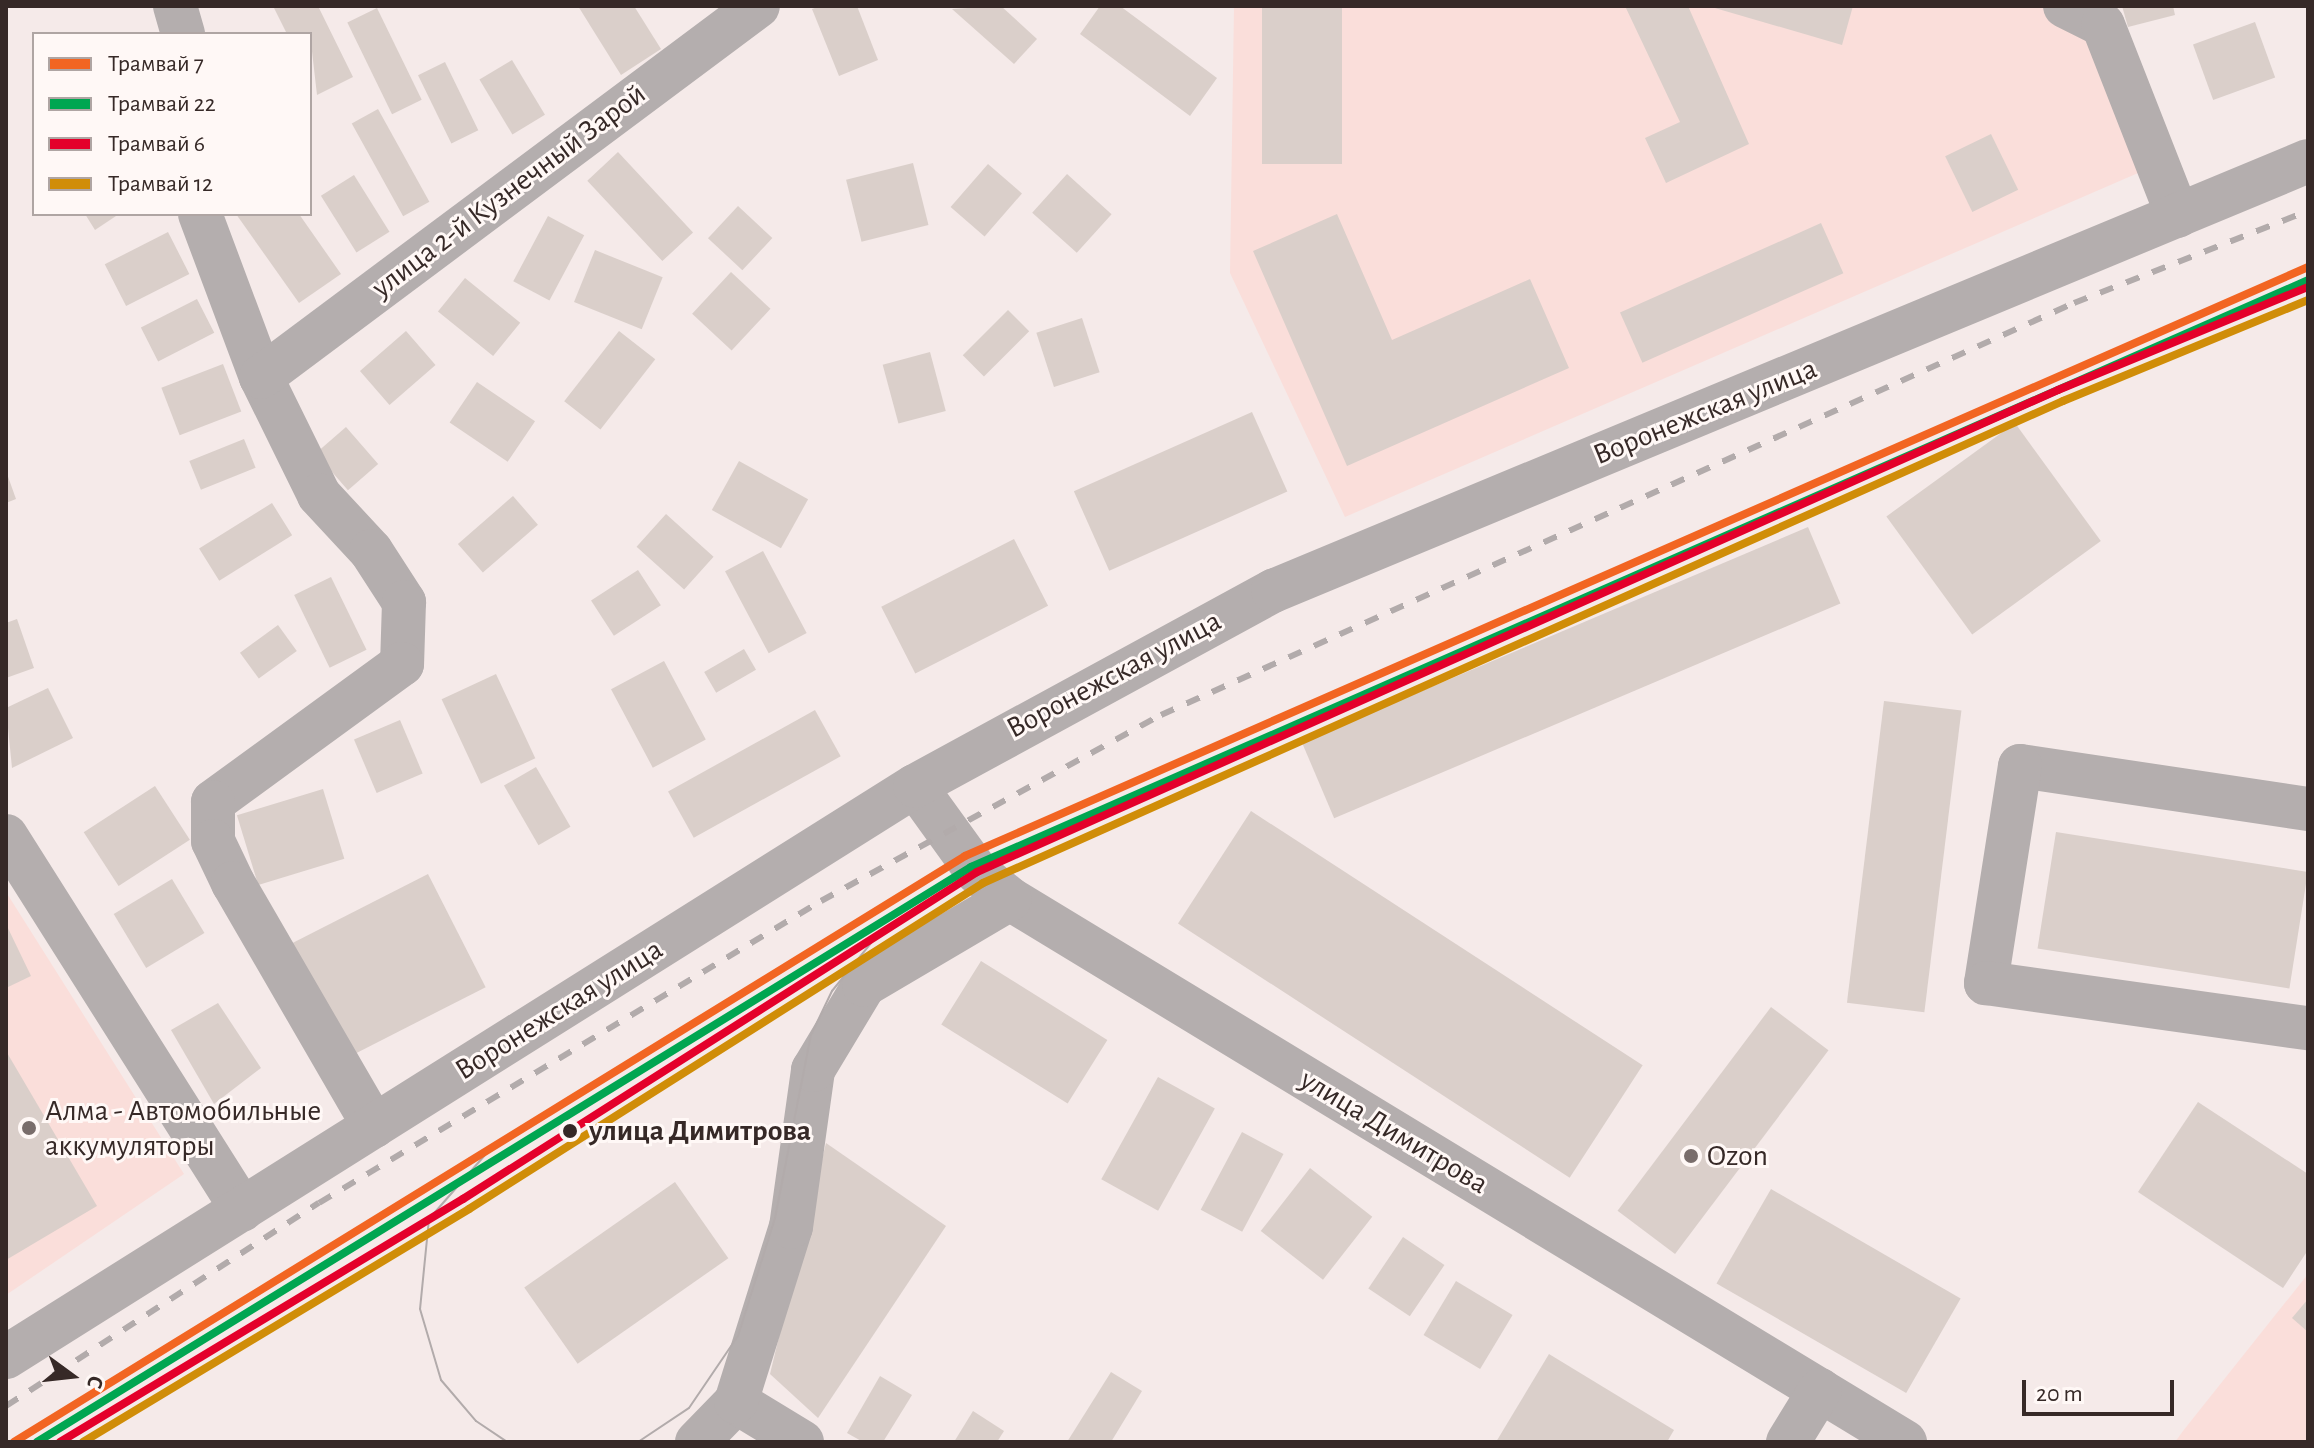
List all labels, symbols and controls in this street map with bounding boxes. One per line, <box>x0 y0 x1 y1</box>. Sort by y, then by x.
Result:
legend <box>32 32 312 216</box>
text: Трамвай 7 <box>108 52 204 76</box>
street label: улица 2-й Кузнечный Зарой <box>365 76 653 306</box>
text: Трамвай 22 <box>108 92 216 116</box>
text: Трамвай 6 <box>108 132 205 156</box>
text: Трамвай 12 <box>108 172 213 196</box>
street label: Воронежская улица <box>1588 351 1822 473</box>
street label: Воронежская улица <box>1000 603 1228 747</box>
street label: Воронежская улица <box>448 932 670 1088</box>
street label: улица Димитрова <box>1294 1062 1494 1202</box>
place label: Алма - Автомобильные аккумуляторы <box>45 1093 321 1164</box>
place label: улица Димитрова <box>589 1113 811 1149</box>
marker: Алма - Автомобильные аккумуляторы <box>20 1119 38 1137</box>
marker: улица Димитрова <box>558 1119 582 1143</box>
place label: Ozon <box>1707 1138 1768 1174</box>
marker: Ozon <box>1682 1147 1700 1165</box>
north arrow <box>32 1336 112 1416</box>
scale bar <box>2026 1364 2178 1414</box>
text: С <box>83 1373 107 1391</box>
text: 20 m <box>2036 1382 2083 1406</box>

